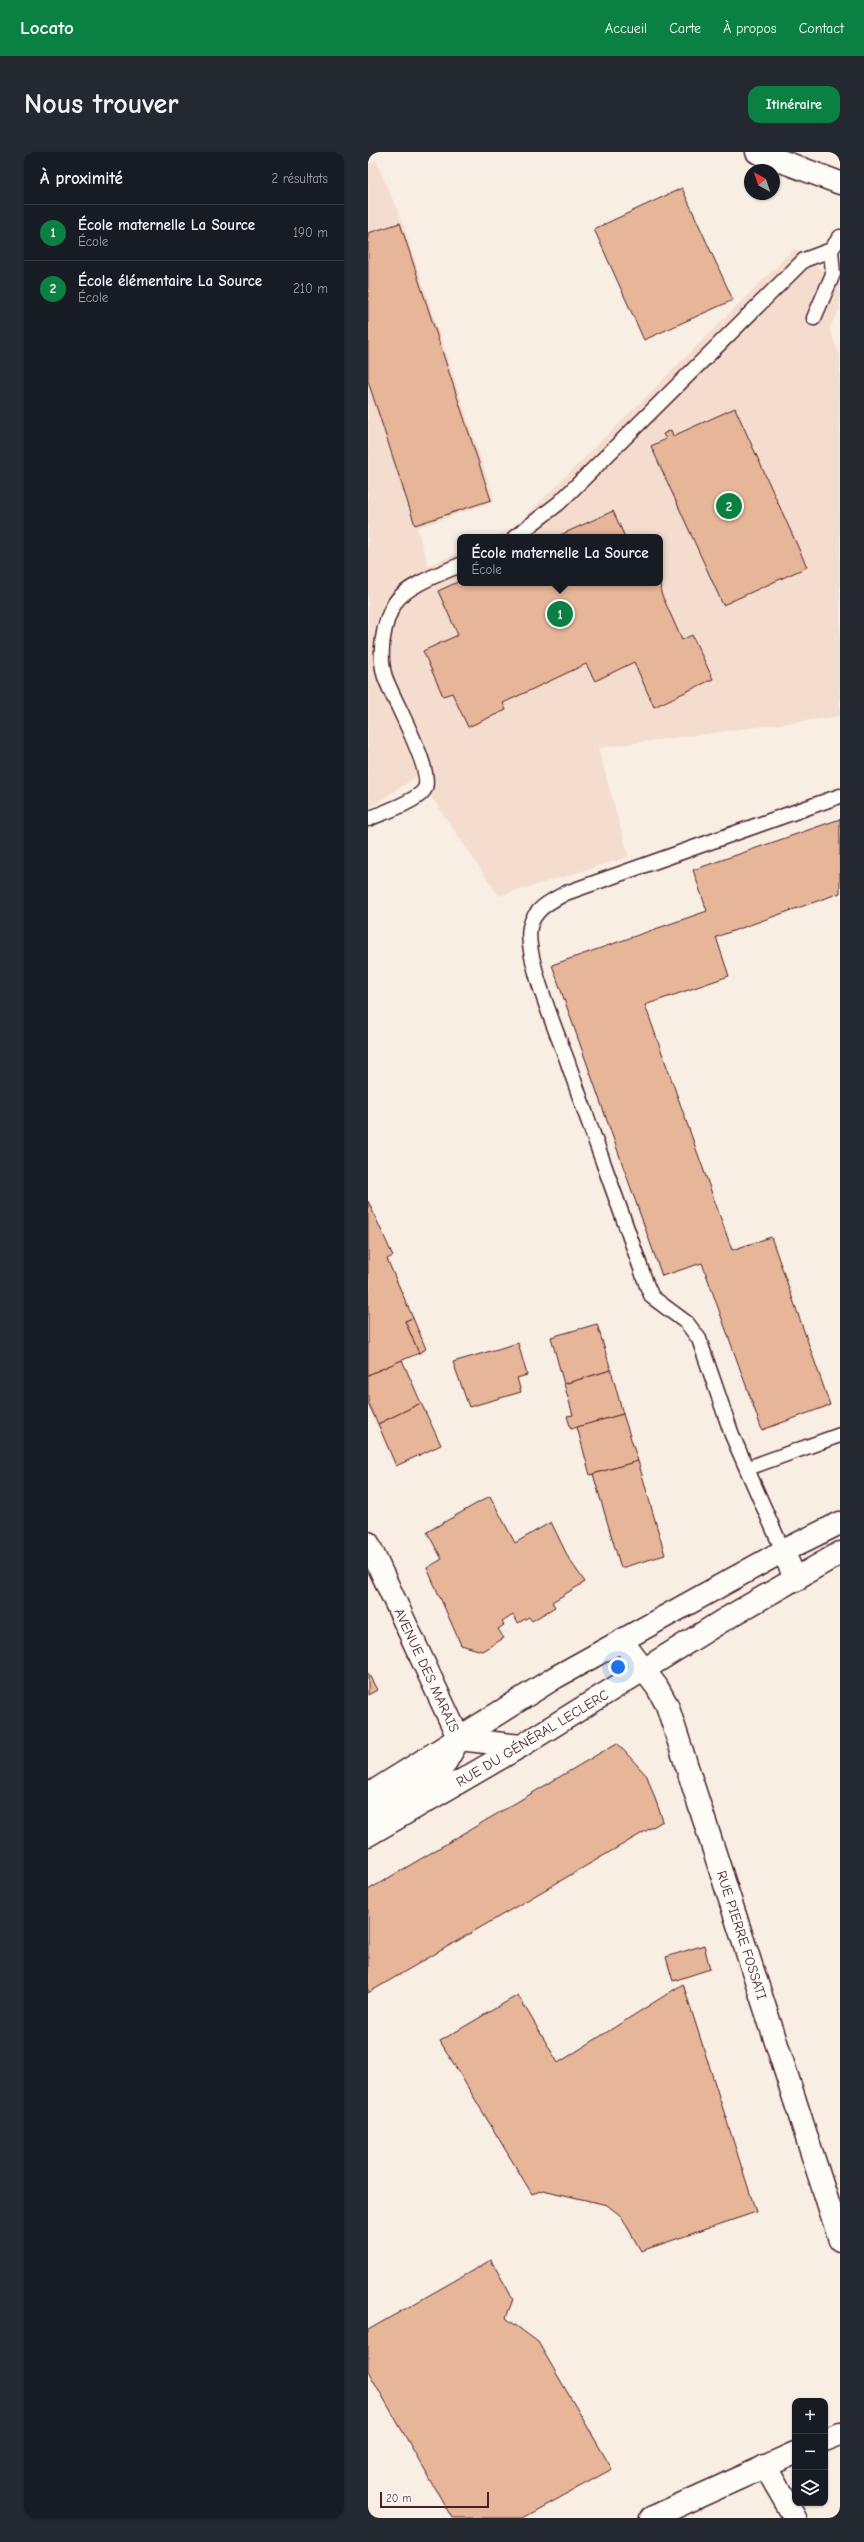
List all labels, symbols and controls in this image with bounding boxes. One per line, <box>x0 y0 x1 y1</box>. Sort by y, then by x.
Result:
text: Locato <box>20 17 74 39</box>
text: Accueil <box>605 20 647 37</box>
text: Carte <box>669 20 701 37</box>
text: À propos <box>723 20 777 37</box>
text: Contact <box>799 20 844 37</box>
button: Itinéraire <box>748 86 840 123</box>
text: Nous trouver <box>24 88 179 120</box>
north arrow <box>744 164 780 200</box>
text: À proximité <box>40 169 123 188</box>
text: 2 résultats <box>272 171 328 186</box>
text: École maternelle La Source <box>78 216 255 234</box>
text: 1 <box>50 225 56 240</box>
text: 190 m <box>293 225 328 240</box>
text: École <box>78 234 108 249</box>
text: École élémentaire La Source <box>78 272 262 290</box>
text: 2 <box>50 281 56 296</box>
text: 210 m <box>293 281 328 296</box>
text: École <box>78 290 108 305</box>
pin: 2 <box>716 491 742 521</box>
popup <box>457 534 663 586</box>
text: École maternelle La Source <box>471 544 649 562</box>
text: École <box>471 562 502 577</box>
pin: 1 <box>547 599 573 629</box>
street label: AVENUE DES MARAIS <box>390 1606 463 1735</box>
your location <box>608 1657 628 1677</box>
street label: RUE DU GÉNÉRAL LECLERC <box>453 1686 612 1791</box>
street label: RUE PIERRE FOSSATI <box>713 1868 770 2002</box>
map controls <box>792 2398 828 2506</box>
button: + <box>792 2398 828 2434</box>
button: − <box>792 2434 828 2470</box>
button: layers <box>792 2470 828 2506</box>
scale bar <box>380 2490 489 2509</box>
text: 20 m <box>386 2492 411 2505</box>

